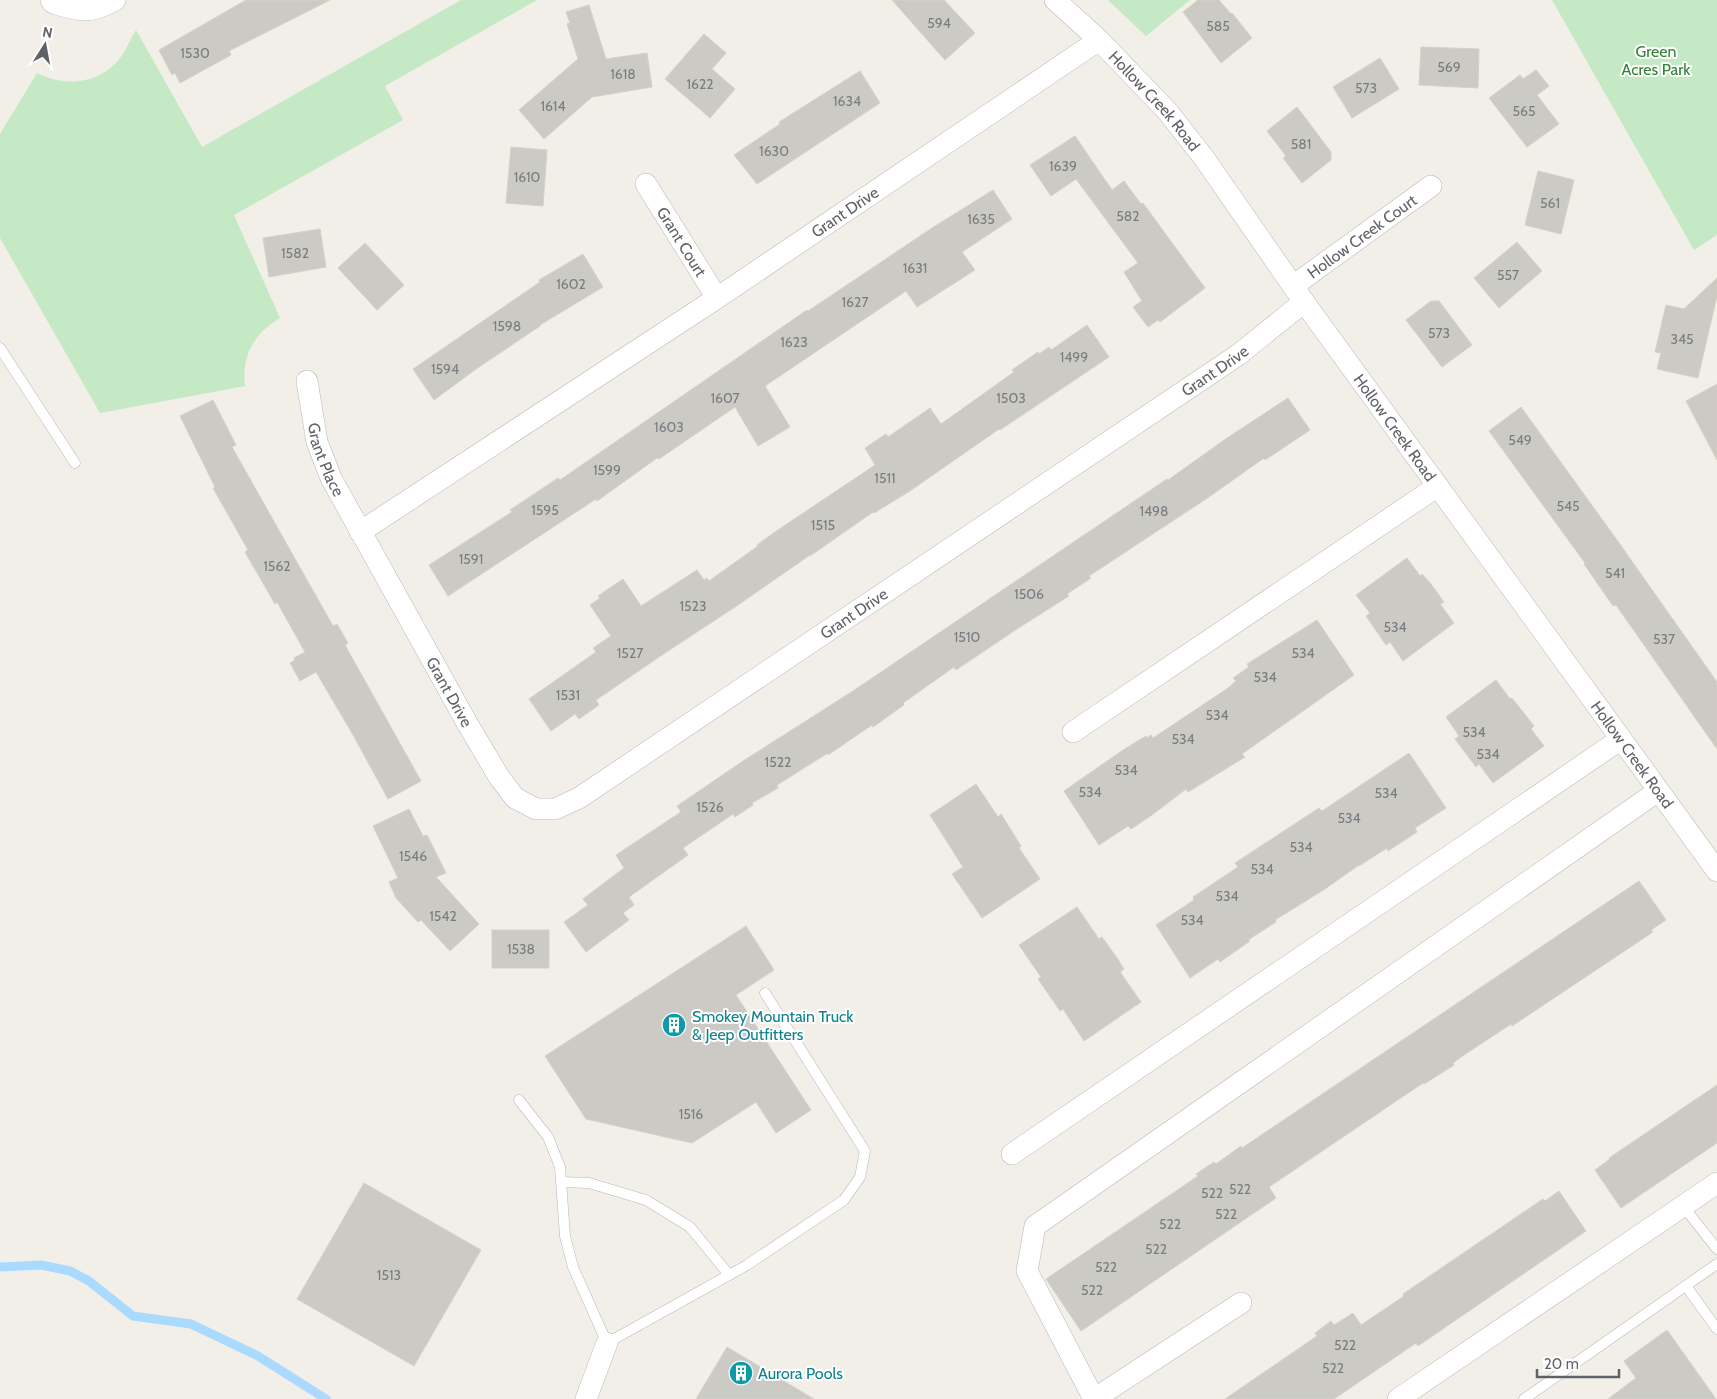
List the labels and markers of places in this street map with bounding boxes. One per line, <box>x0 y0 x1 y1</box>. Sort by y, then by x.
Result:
place label: Smokey Mountain Truck & Jeep Outfitters <box>692 1007 854 1044</box>
building icon: Smokey Mountain Truck & Jeep Outfitters <box>661 1012 687 1038</box>
building icon: Aurora Pools <box>728 1360 754 1386</box>
place label: Aurora Pools <box>758 1364 843 1383</box>

